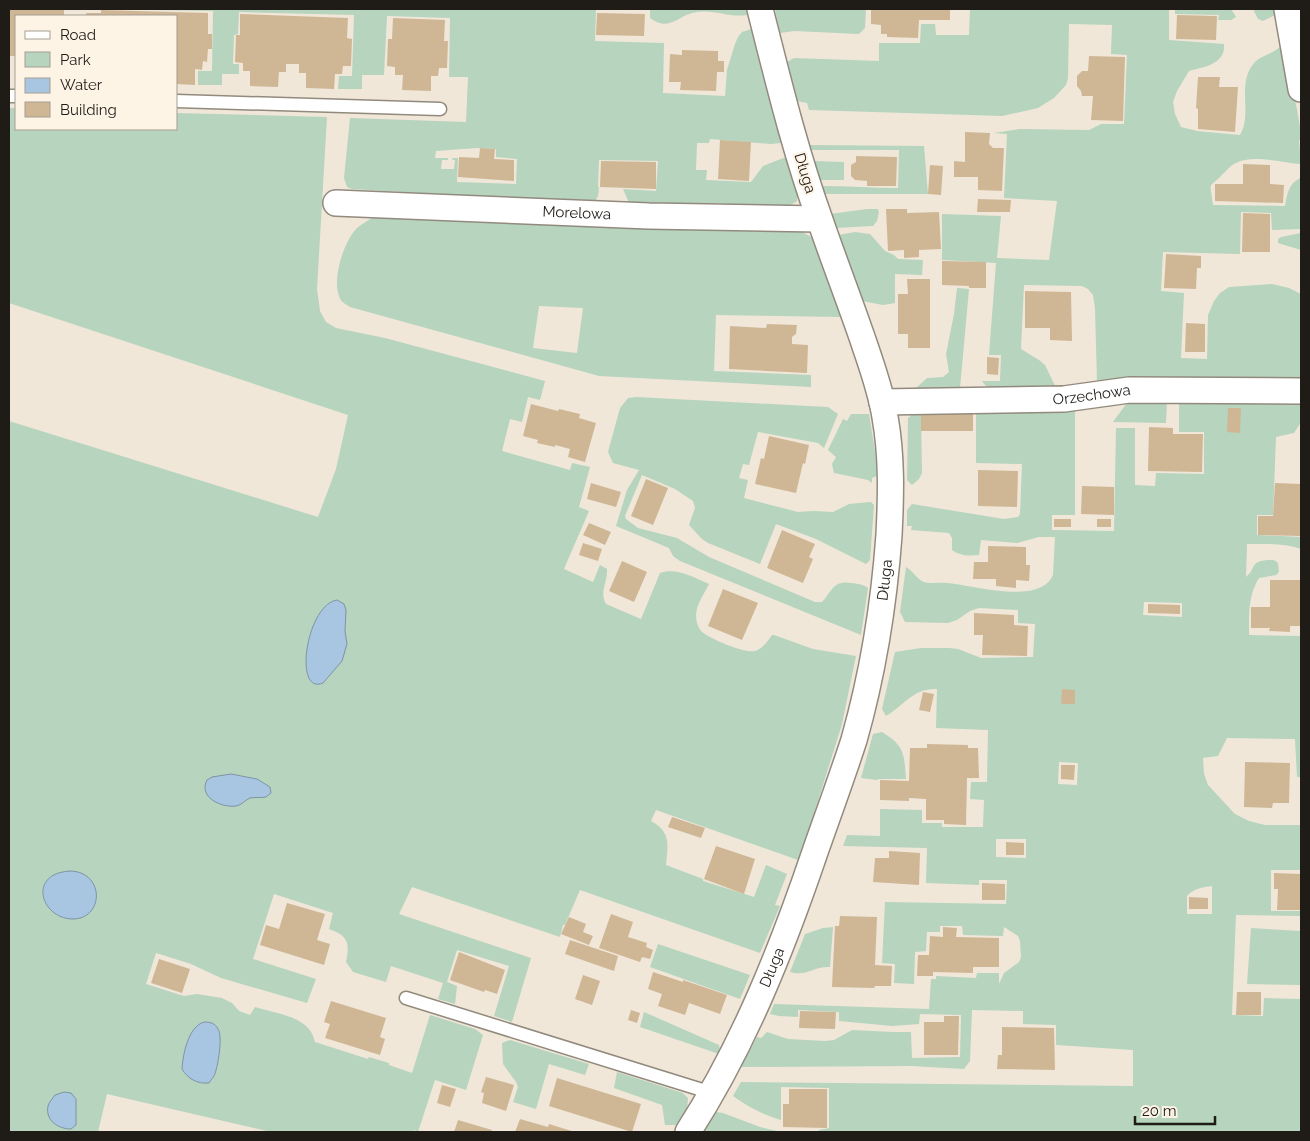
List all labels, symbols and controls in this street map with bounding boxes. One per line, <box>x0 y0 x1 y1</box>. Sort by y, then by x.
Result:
legend <box>15 15 178 130</box>
text: Road <box>60 26 96 44</box>
text: Park <box>60 51 91 69</box>
text: Water <box>60 76 103 94</box>
text: Building <box>60 101 117 119</box>
street label: Długa <box>790 151 820 195</box>
street label: Morelowa <box>542 203 612 223</box>
street label: Orzechowa <box>1053 381 1132 408</box>
street label: Długa <box>873 558 896 602</box>
street label: Długa <box>756 945 788 990</box>
scale bar <box>1135 1094 1215 1126</box>
text: 20 m <box>1142 1102 1177 1120</box>

